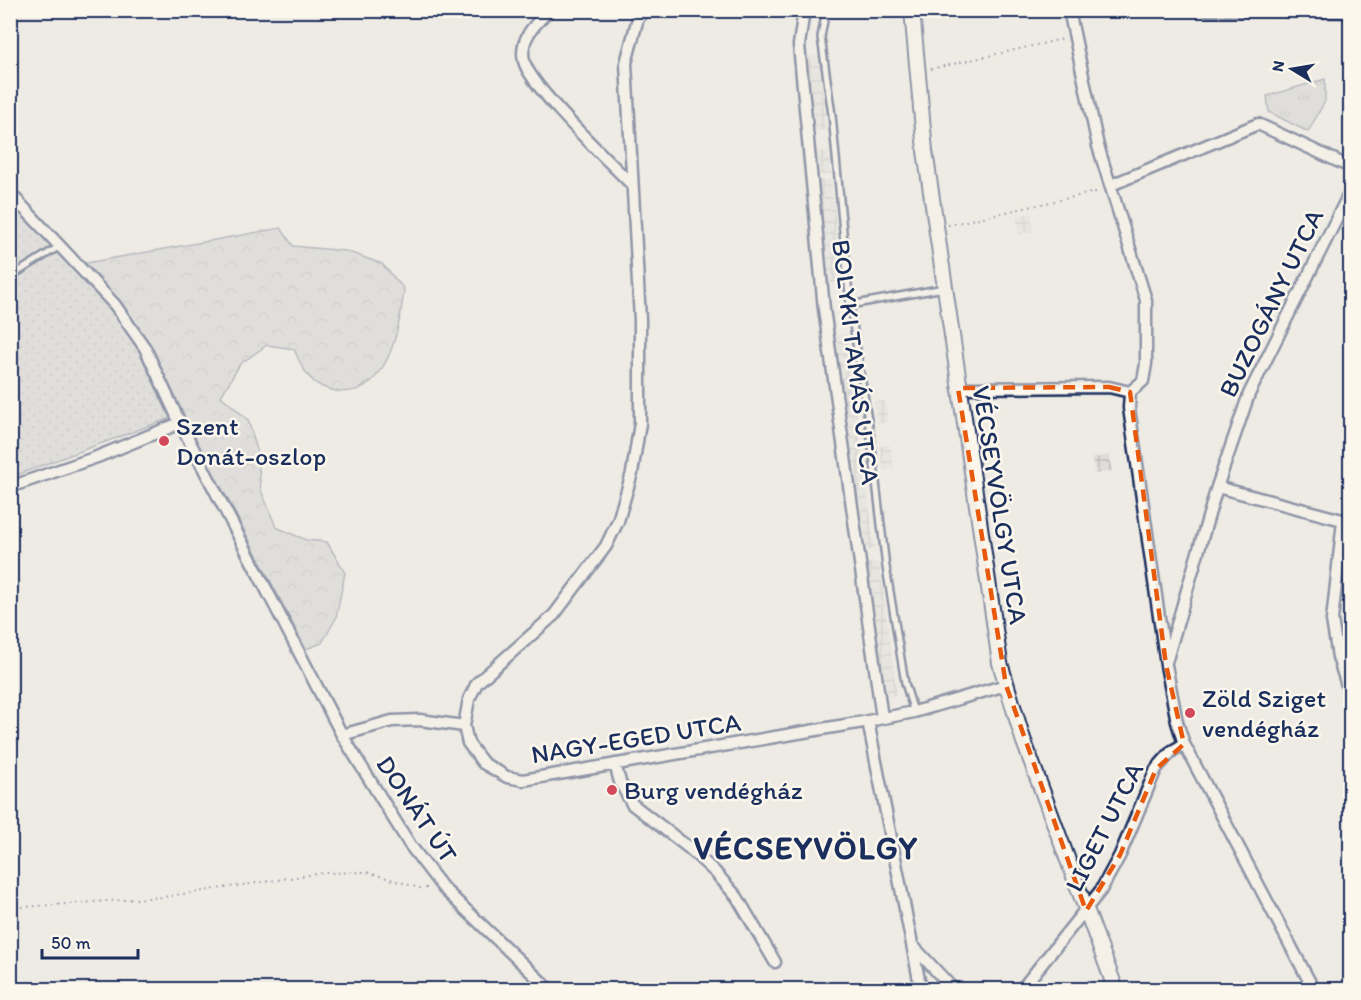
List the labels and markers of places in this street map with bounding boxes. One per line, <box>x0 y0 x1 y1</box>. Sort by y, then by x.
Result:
place label: Szent Donát-oszlop <box>176 410 326 472</box>
marker: Szent Donát-oszlop <box>157 434 171 448</box>
place label: Zöld Sziget vendégház <box>1202 682 1326 744</box>
marker: Zöld Sziget vendégház <box>1183 706 1197 720</box>
place label: Burg vendégház <box>624 774 803 806</box>
marker: Burg vendégház <box>605 783 619 797</box>

